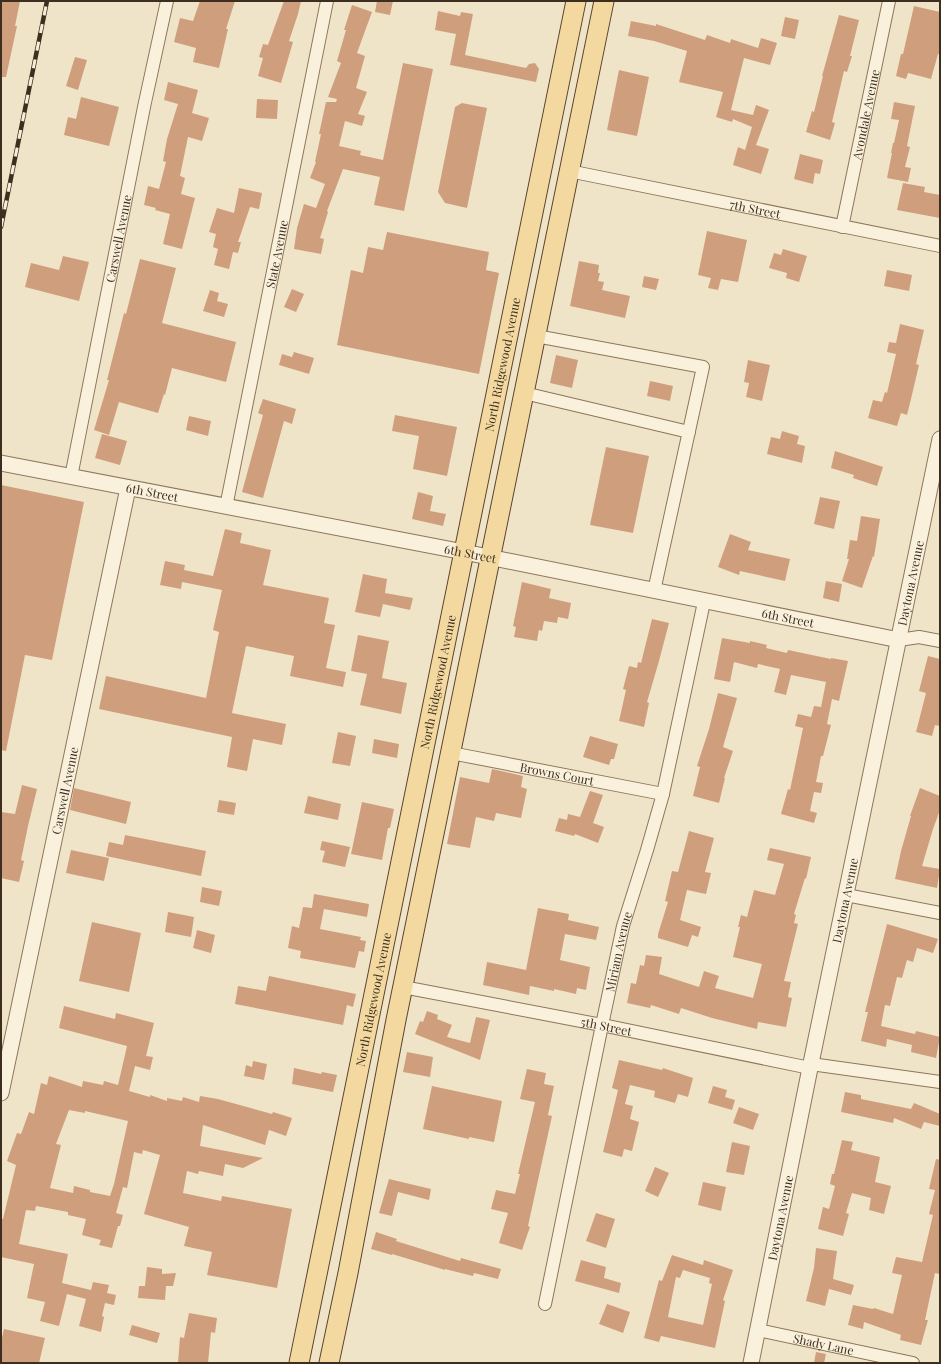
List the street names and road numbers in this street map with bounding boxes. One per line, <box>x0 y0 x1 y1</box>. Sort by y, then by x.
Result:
street label: Avondale Avenue <box>848 68 883 162</box>
street label: Carswell Avenue <box>102 193 135 284</box>
street label: 7th Street <box>728 196 783 222</box>
street label: State Avenue <box>262 218 291 290</box>
street label: North Ridgewood Avenue <box>481 296 524 433</box>
street label: 6th Street <box>125 479 180 505</box>
street label: Daytona Avenue <box>894 539 927 627</box>
street label: 6th Street <box>443 540 499 567</box>
street label: 6th Street <box>761 604 816 631</box>
street label: North Ridgewood Avenue <box>416 613 459 750</box>
street label: Carswell Avenue <box>47 745 81 836</box>
street label: Browns Court <box>519 759 596 789</box>
street label: Daytona Avenue <box>828 856 861 944</box>
street label: Miriam Avenue <box>601 909 635 993</box>
street label: North Ridgewood Avenue <box>351 931 394 1068</box>
street label: 5th Street <box>580 1013 634 1039</box>
street label: Daytona Avenue <box>764 1174 796 1262</box>
street label: Shady Lane <box>792 1330 855 1358</box>

